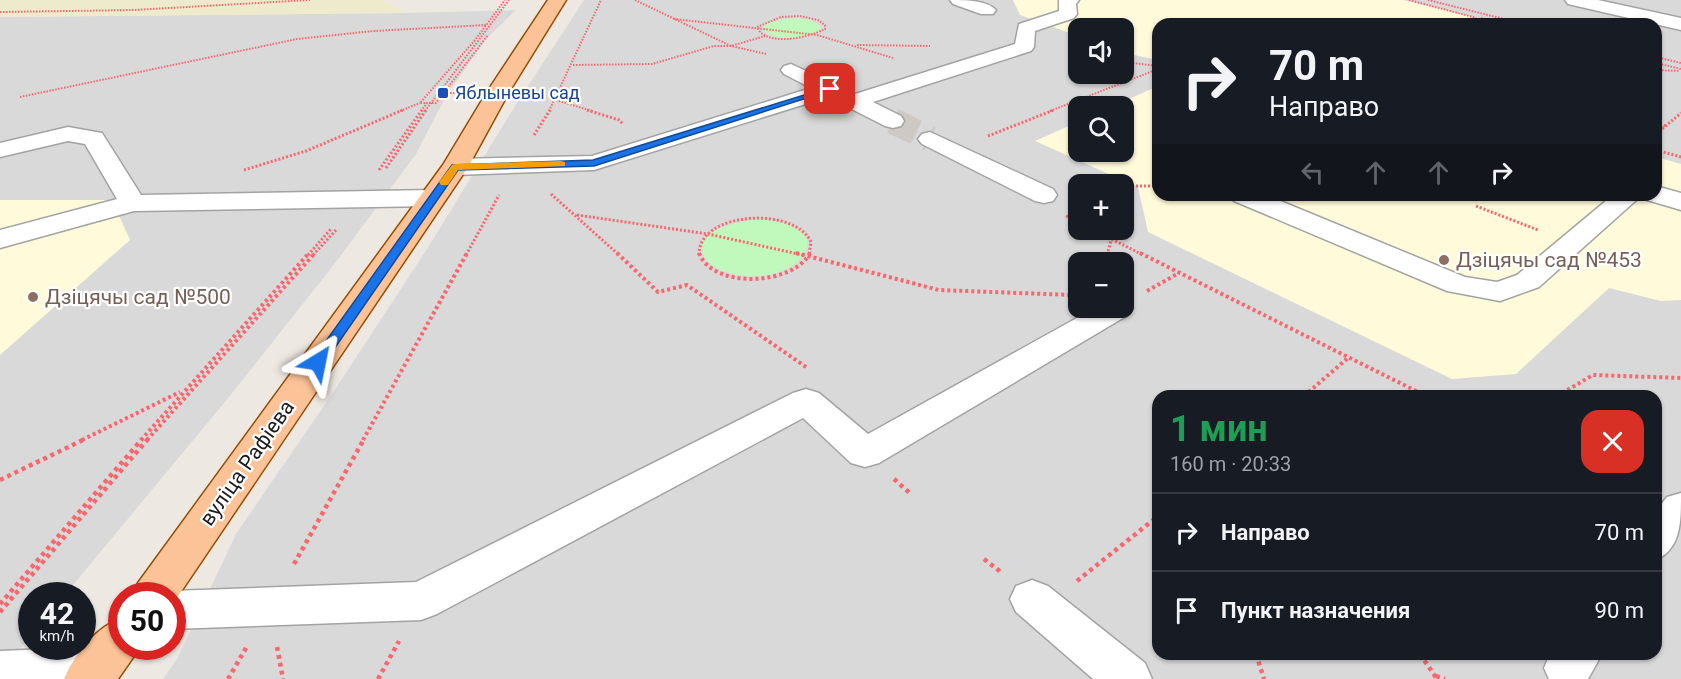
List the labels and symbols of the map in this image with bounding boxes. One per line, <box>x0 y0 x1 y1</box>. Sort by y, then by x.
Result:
pin <box>804 63 855 114</box>
place label: Яблыневы сад <box>455 82 580 103</box>
marker: Яблыневы сад <box>436 86 450 100</box>
place label: Дзіцячы сад №453 <box>1456 248 1642 272</box>
marker: Дзіцячы сад №453 <box>1437 253 1451 267</box>
place label: Дзіцячы сад №500 <box>45 285 231 309</box>
marker: Дзіцячы сад №500 <box>26 290 40 304</box>
position arrow <box>286 330 350 394</box>
street label: вуліца Рафіева <box>195 396 299 530</box>
speed limit sign: 50 <box>108 582 186 660</box>

